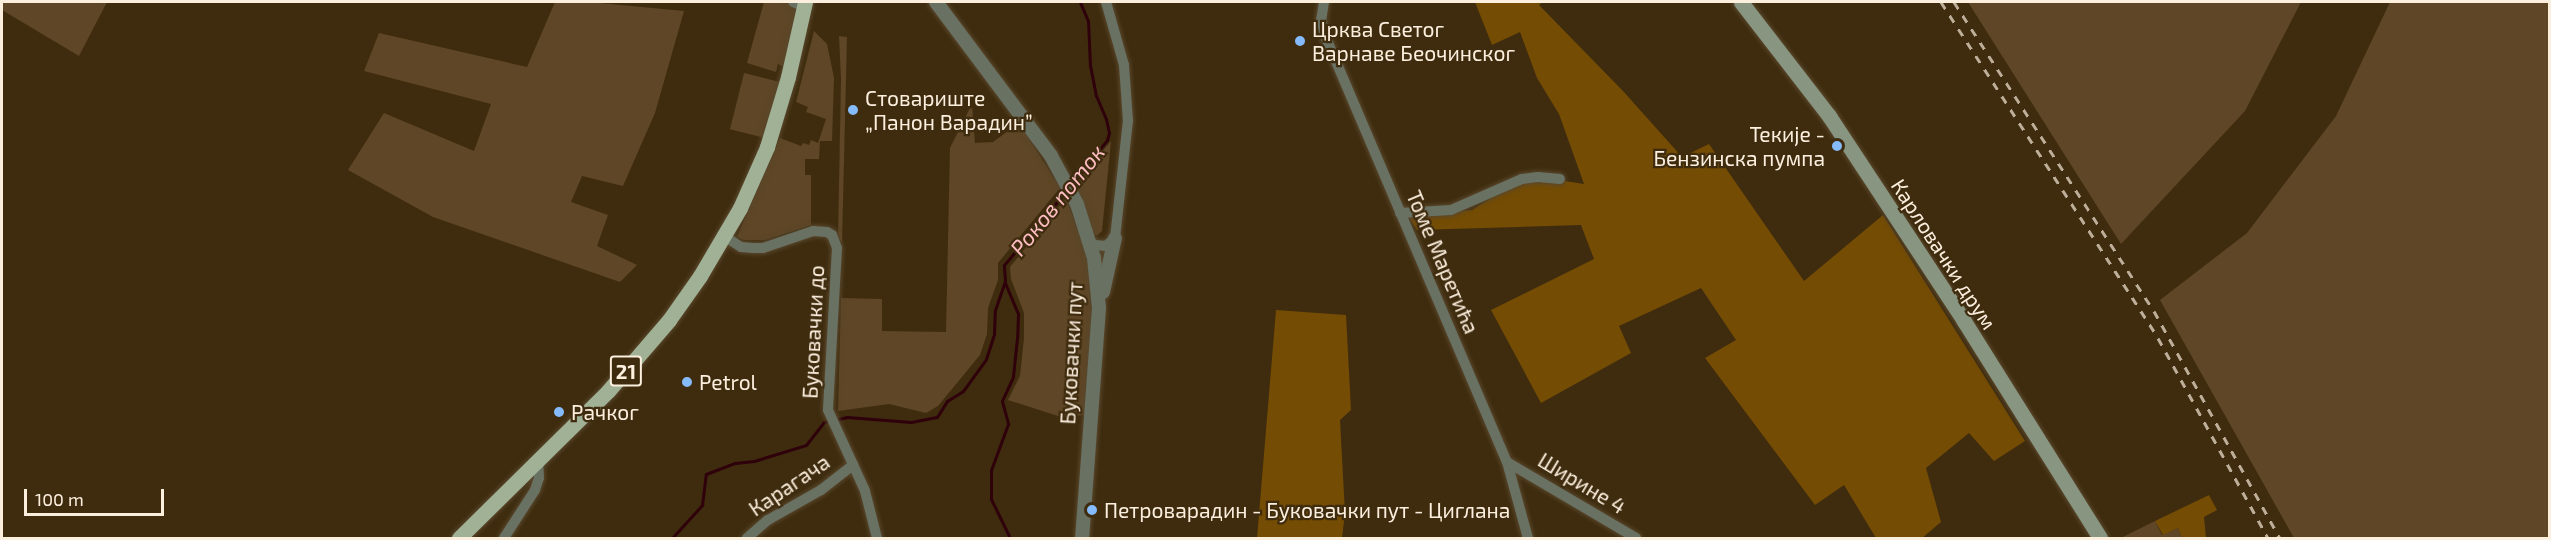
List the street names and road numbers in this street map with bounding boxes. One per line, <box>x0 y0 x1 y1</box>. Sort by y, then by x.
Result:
street label: Карловачки друм <box>1886 174 2002 334</box>
street label: Томе Маретића <box>1401 187 1485 337</box>
street label: Буковачки до <box>797 265 829 399</box>
street label: Буковачки пут <box>1055 281 1087 425</box>
road number: 21 <box>610 354 642 388</box>
street label: Ширине 4 <box>1534 447 1630 519</box>
street label: Карагача <box>744 449 834 521</box>

